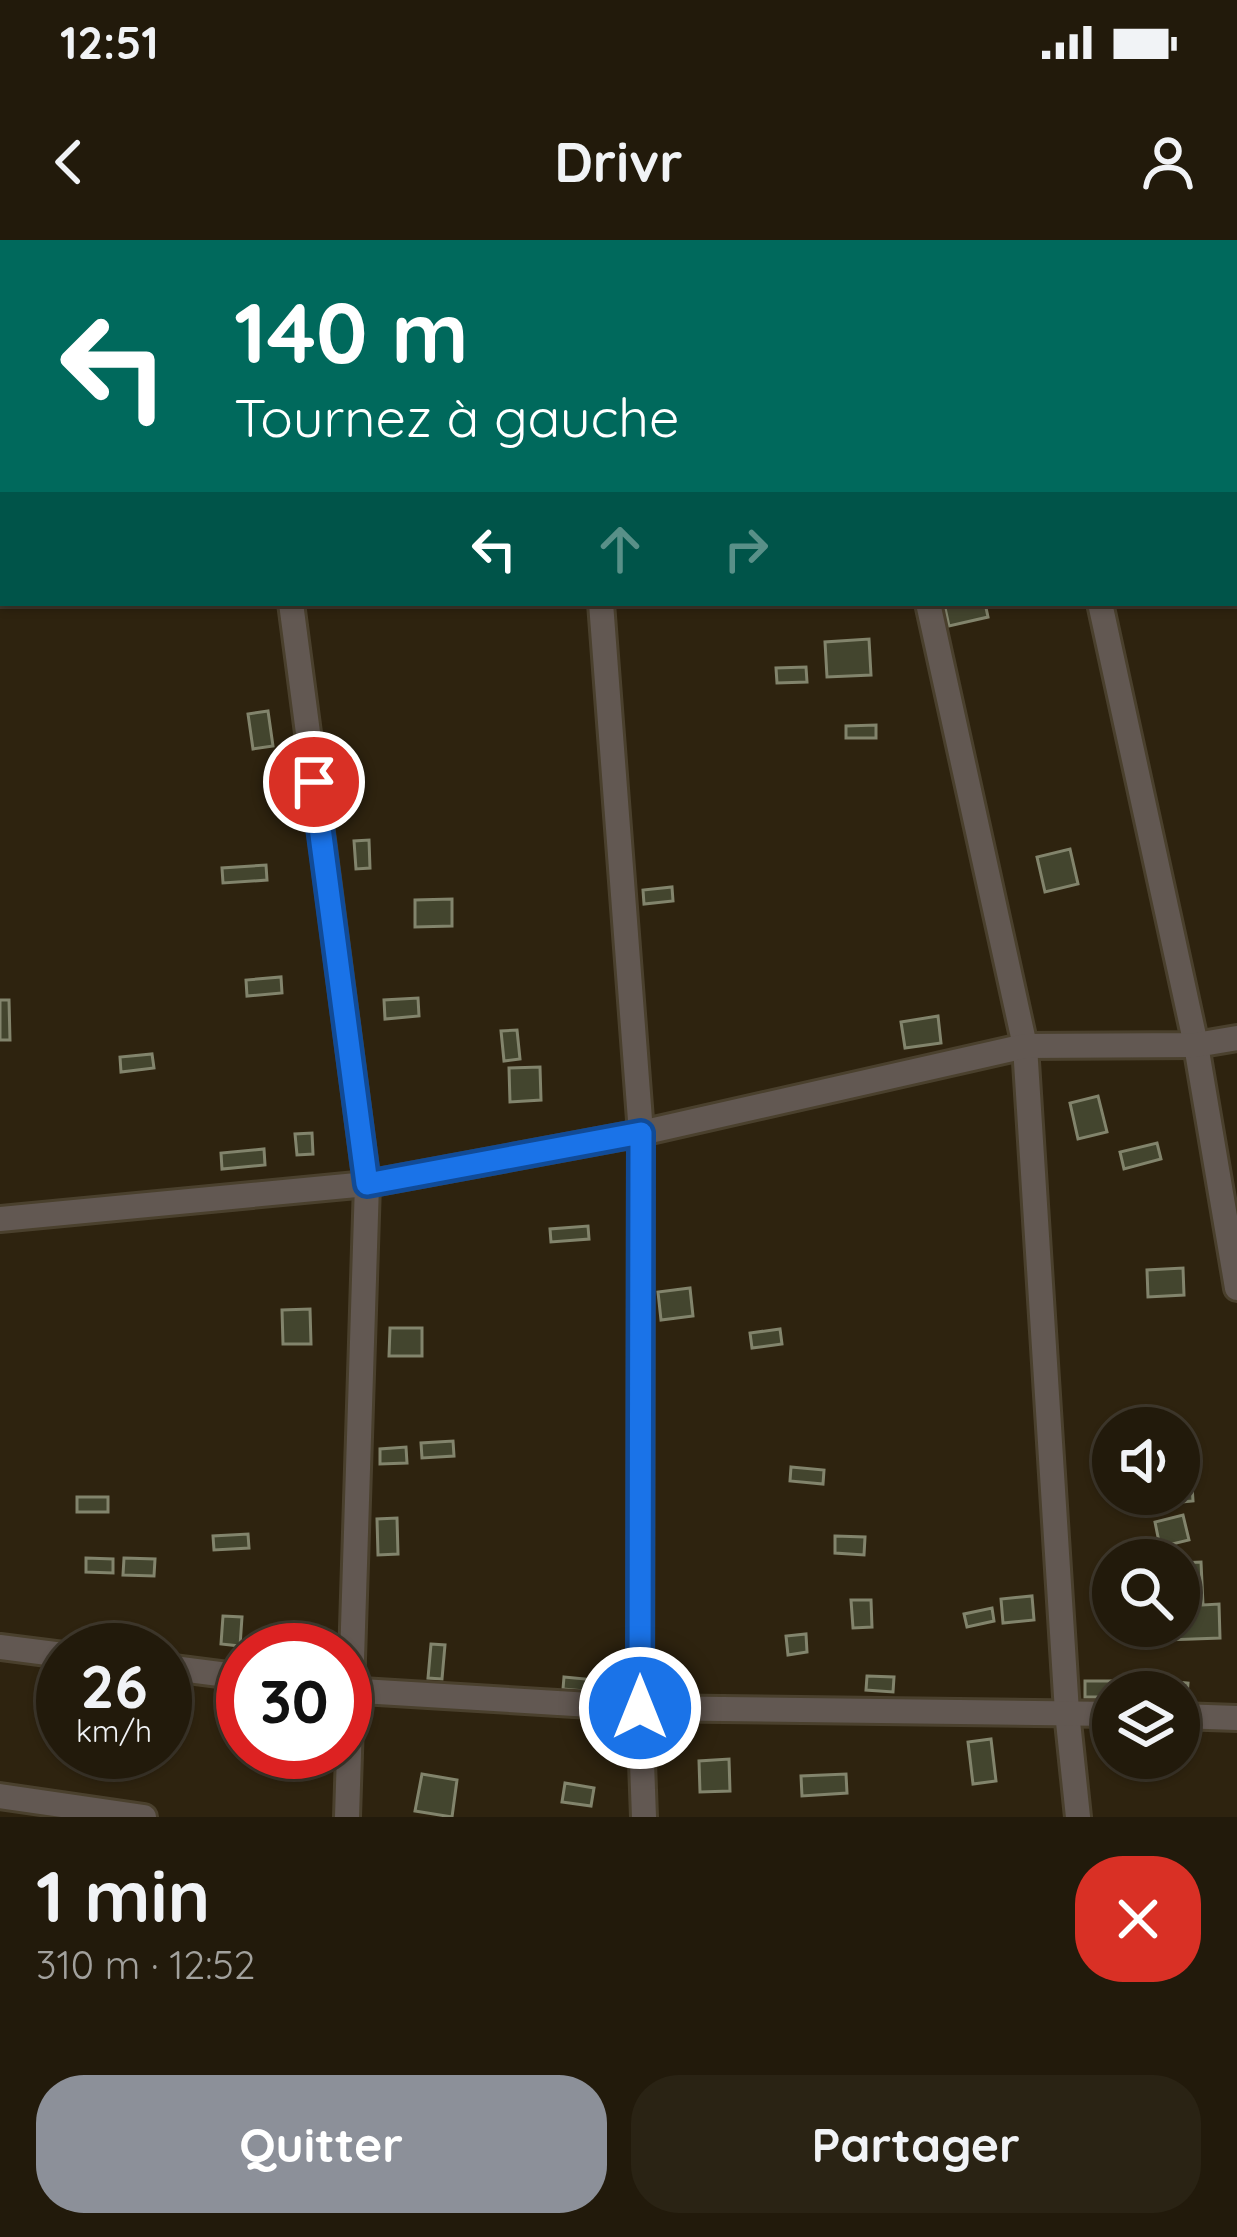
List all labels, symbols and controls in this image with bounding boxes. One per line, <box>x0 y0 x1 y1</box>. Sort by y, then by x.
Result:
text: 12:51 <box>60 14 159 70</box>
text: Drivr <box>554 128 683 196</box>
icon: back <box>36 129 102 195</box>
icon: person <box>1135 129 1201 195</box>
text: 140 m <box>234 279 469 384</box>
icon: left <box>36 288 192 444</box>
text: Tournez à gauche <box>234 383 680 451</box>
icon: left <box>461 516 527 582</box>
icon: ahead <box>587 516 653 582</box>
icon: right <box>713 516 779 582</box>
pin <box>263 731 365 833</box>
icon: arrive <box>281 749 347 815</box>
map controls <box>1092 1407 1200 1779</box>
button: sound <box>1092 1407 1200 1515</box>
button: search <box>1092 1539 1200 1647</box>
speed limit sign: 30 <box>216 1623 372 1779</box>
position arrow <box>577 1645 703 1771</box>
text: 26 <box>80 1648 148 1723</box>
button: layers <box>1092 1671 1200 1779</box>
text: km/h <box>76 1712 152 1750</box>
text: 1 min <box>36 1850 210 1940</box>
button: close <box>1075 1856 1201 1982</box>
text: 310 m · 12:52 <box>36 1940 255 1989</box>
button: Quitter <box>36 2075 607 2213</box>
button: Partager <box>631 2075 1201 2213</box>

